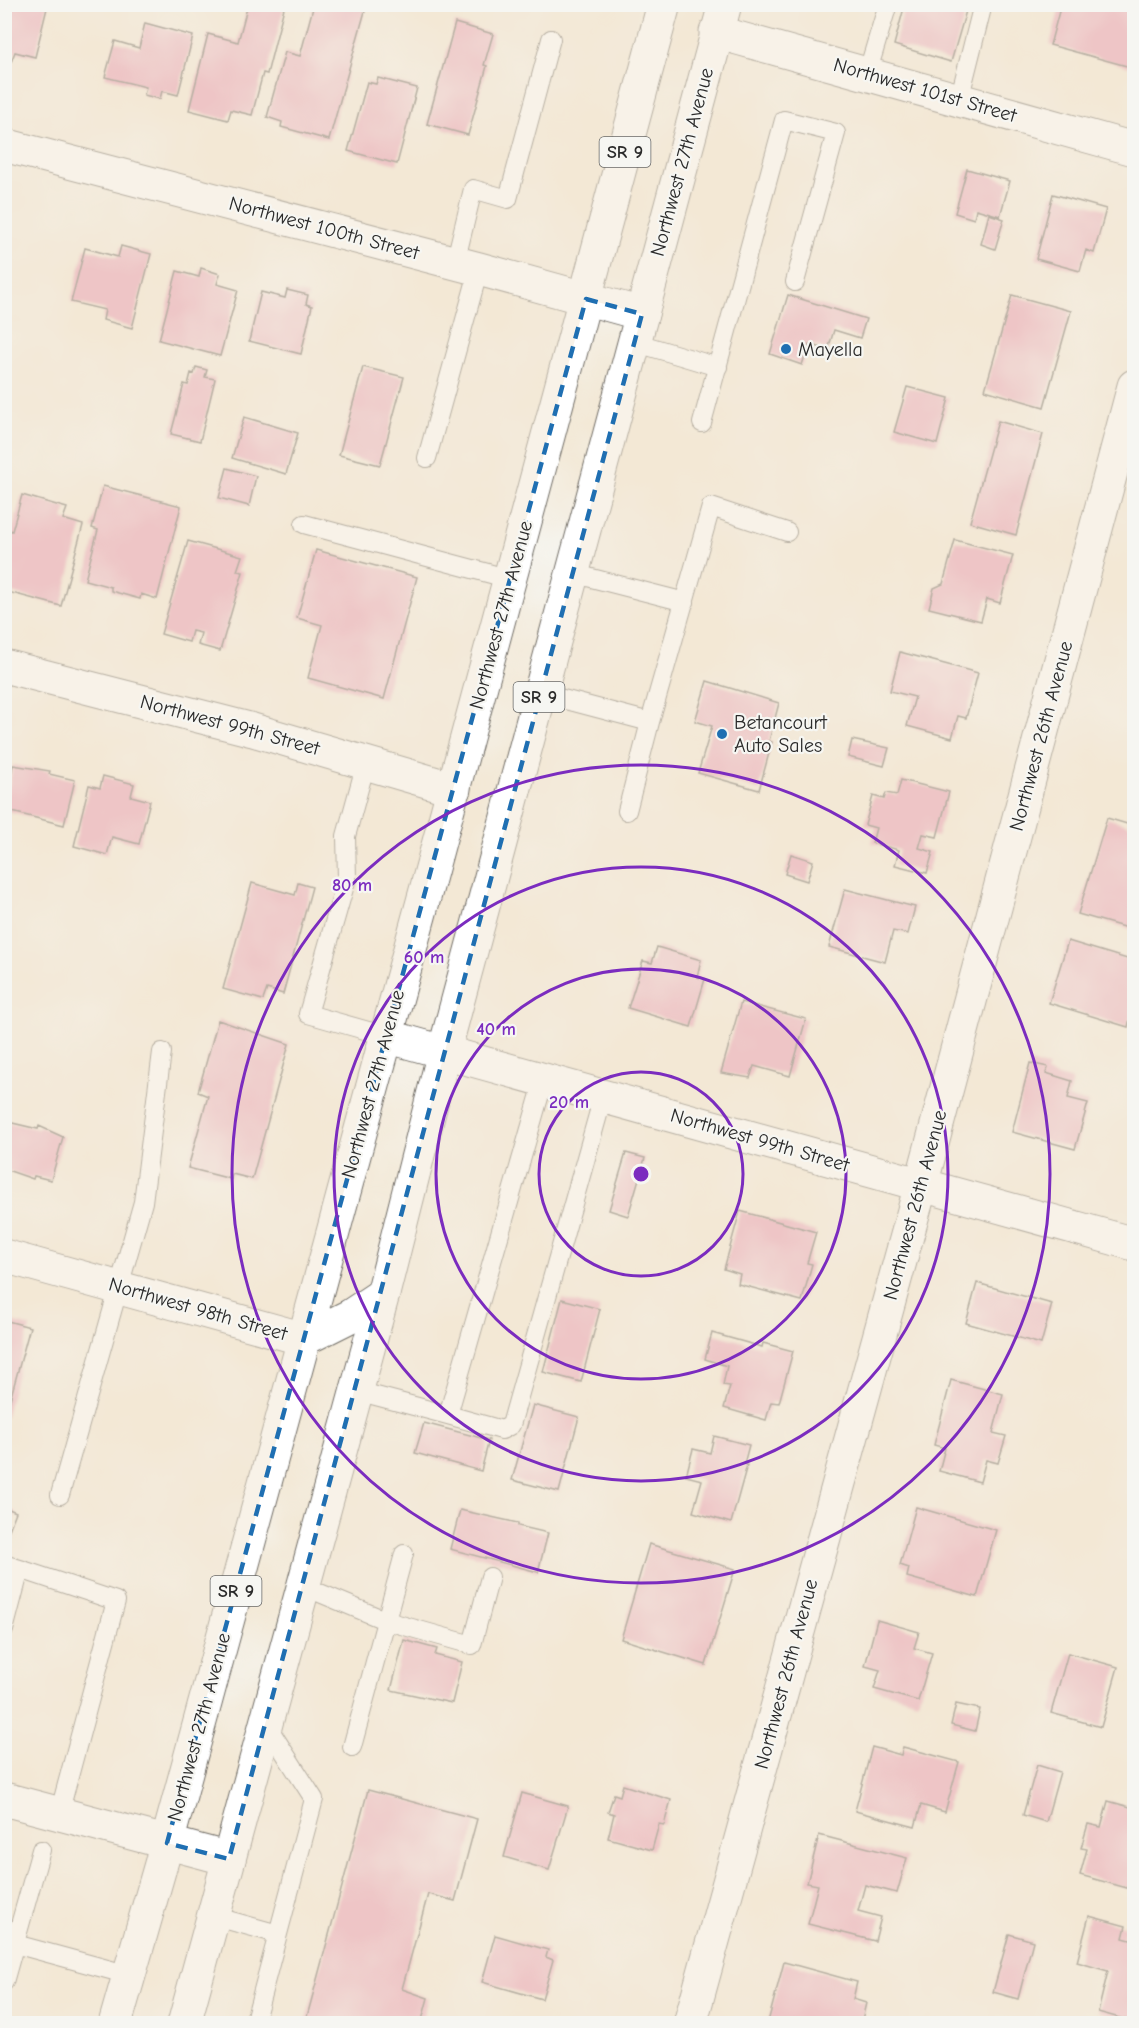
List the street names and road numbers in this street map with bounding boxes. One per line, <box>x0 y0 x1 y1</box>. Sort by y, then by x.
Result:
street label: Northwest 101st Street <box>831 53 1020 127</box>
street label: Northwest 27th Avenue <box>646 65 718 259</box>
road number: SR 9 <box>600 137 650 167</box>
street label: Northwest 100th Street <box>226 192 423 265</box>
street label: Northwest 27th Avenue <box>465 518 537 712</box>
street label: Northwest 26th Avenue <box>1005 638 1077 834</box>
road number: SR 9 <box>514 682 564 712</box>
street label: Northwest 99th Street <box>138 690 324 760</box>
street label: Northwest 27th Avenue <box>337 987 409 1181</box>
street label: Northwest 99th Street <box>668 1103 853 1177</box>
street label: Northwest 26th Avenue <box>879 1107 951 1303</box>
street label: Northwest 98th Street <box>106 1273 291 1346</box>
road number: SR 9 <box>210 1576 262 1606</box>
street label: Northwest 26th Avenue <box>750 1576 822 1772</box>
street label: Northwest 27th Avenue <box>163 1630 235 1824</box>

